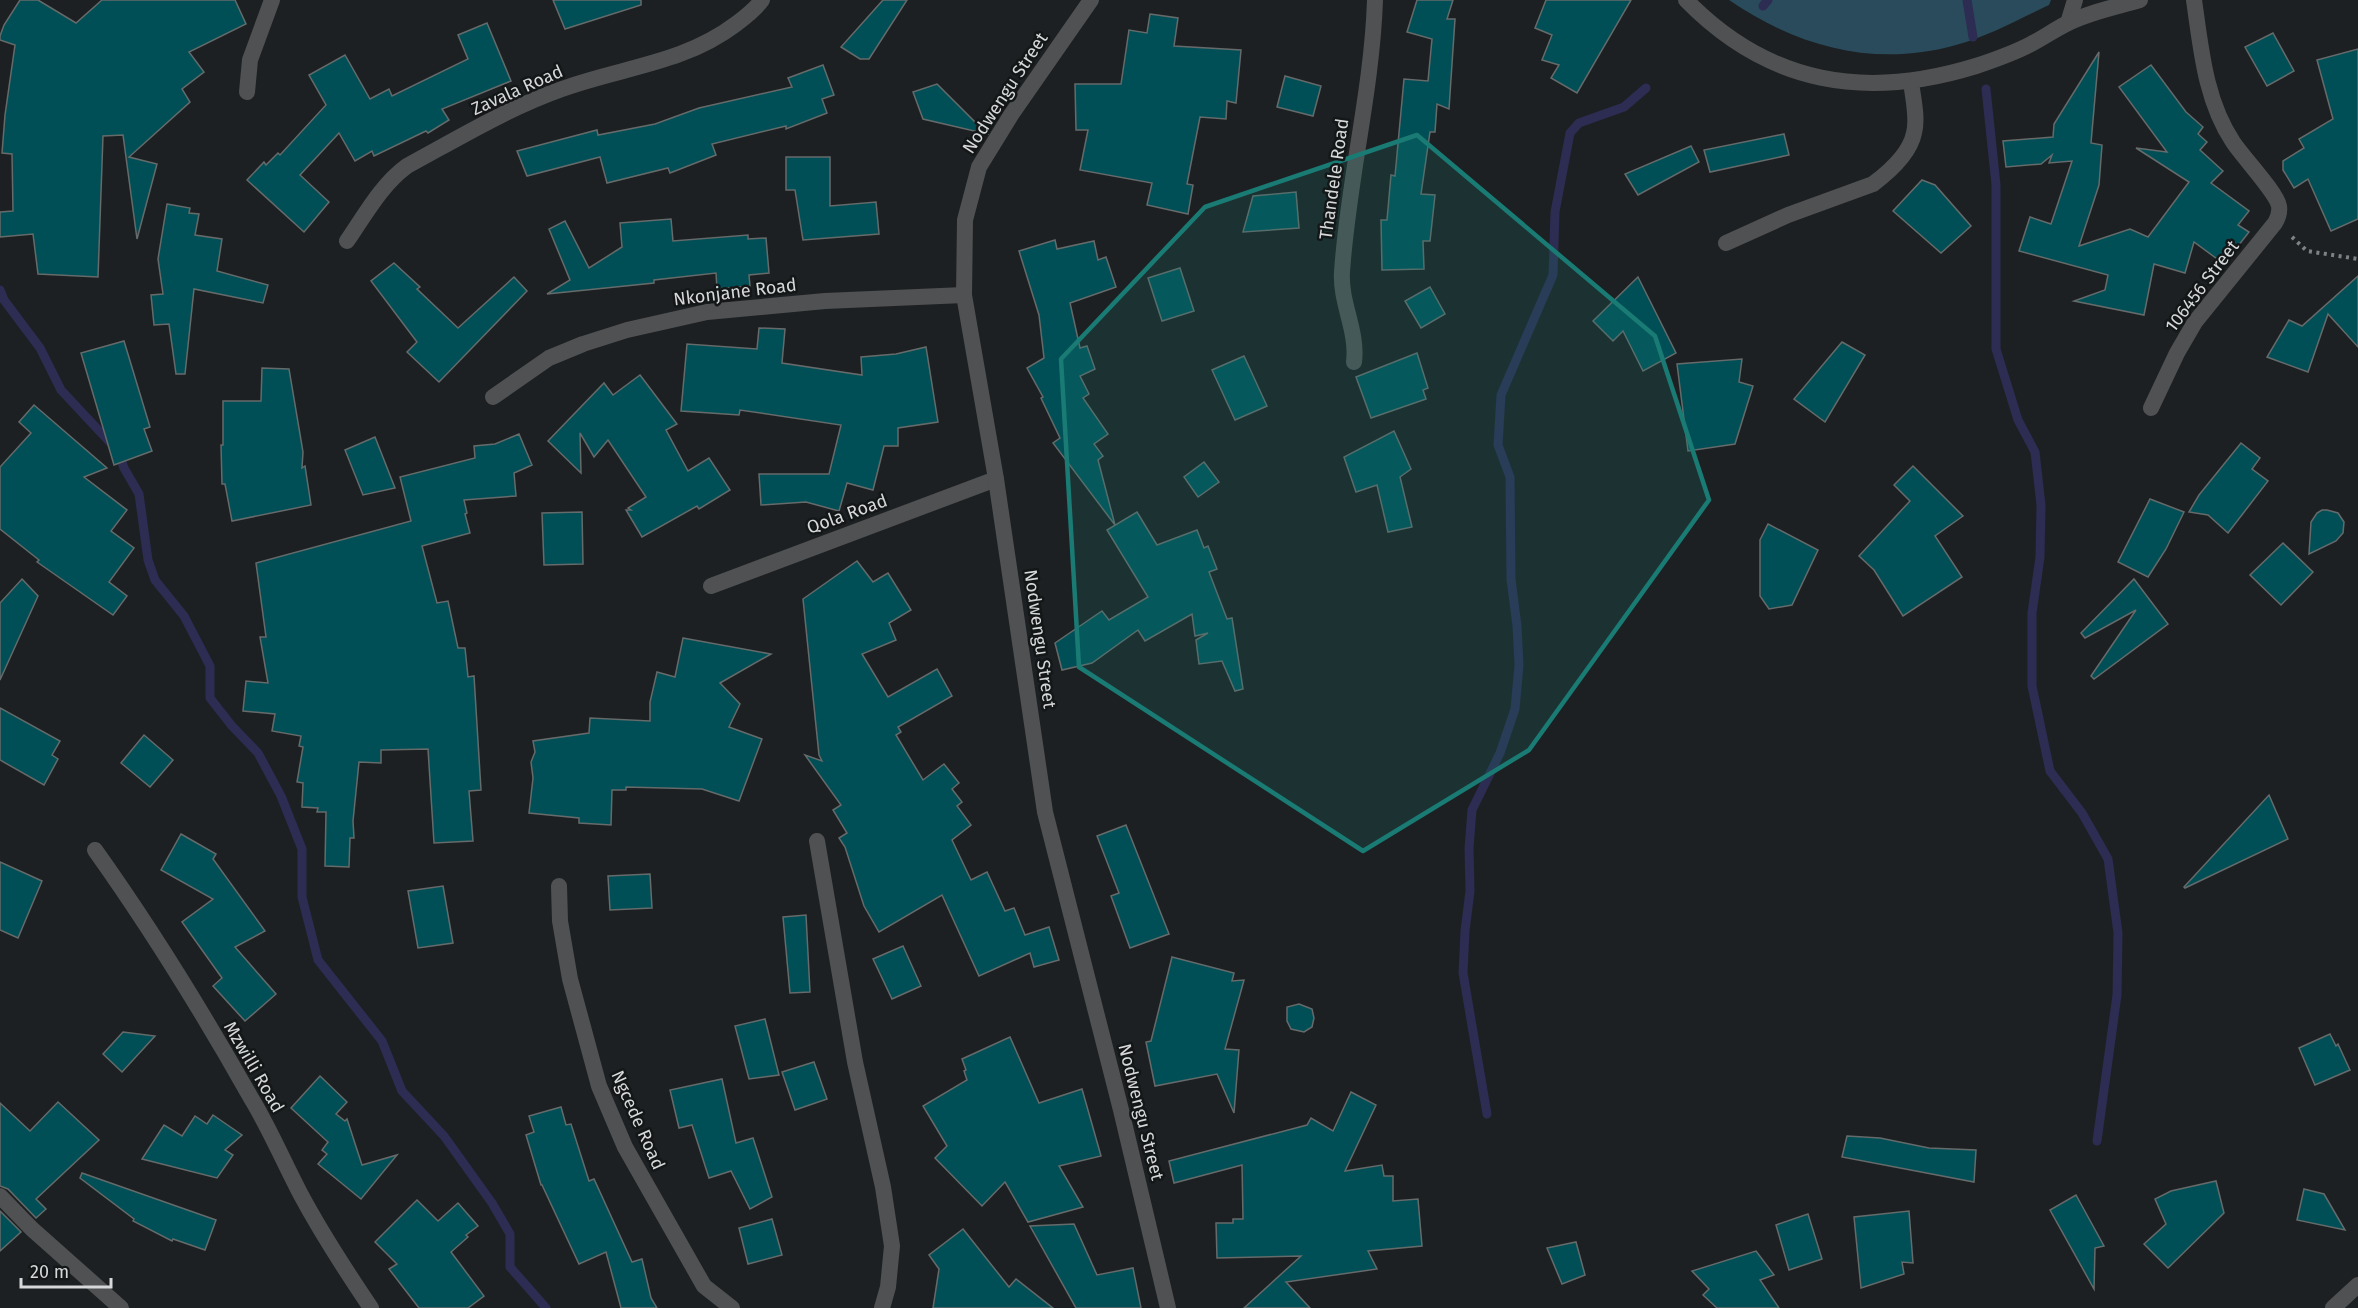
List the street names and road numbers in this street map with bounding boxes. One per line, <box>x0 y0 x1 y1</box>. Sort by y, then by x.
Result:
street label: Nodwengu Street <box>958 28 1053 158</box>
street label: Zavala Road <box>468 60 566 120</box>
street label: Thandele Road <box>1315 117 1353 241</box>
street label: 106456 Street <box>2160 235 2244 336</box>
street label: Nkonjane Road <box>672 274 798 310</box>
street label: Qola Road <box>804 489 890 539</box>
street label: Nodwengu Street <box>1019 568 1061 710</box>
street label: Mzwilli Road <box>219 1017 289 1117</box>
street label: Nodwengu Street <box>1113 1041 1169 1183</box>
street label: Ngcede Road <box>606 1067 670 1173</box>

